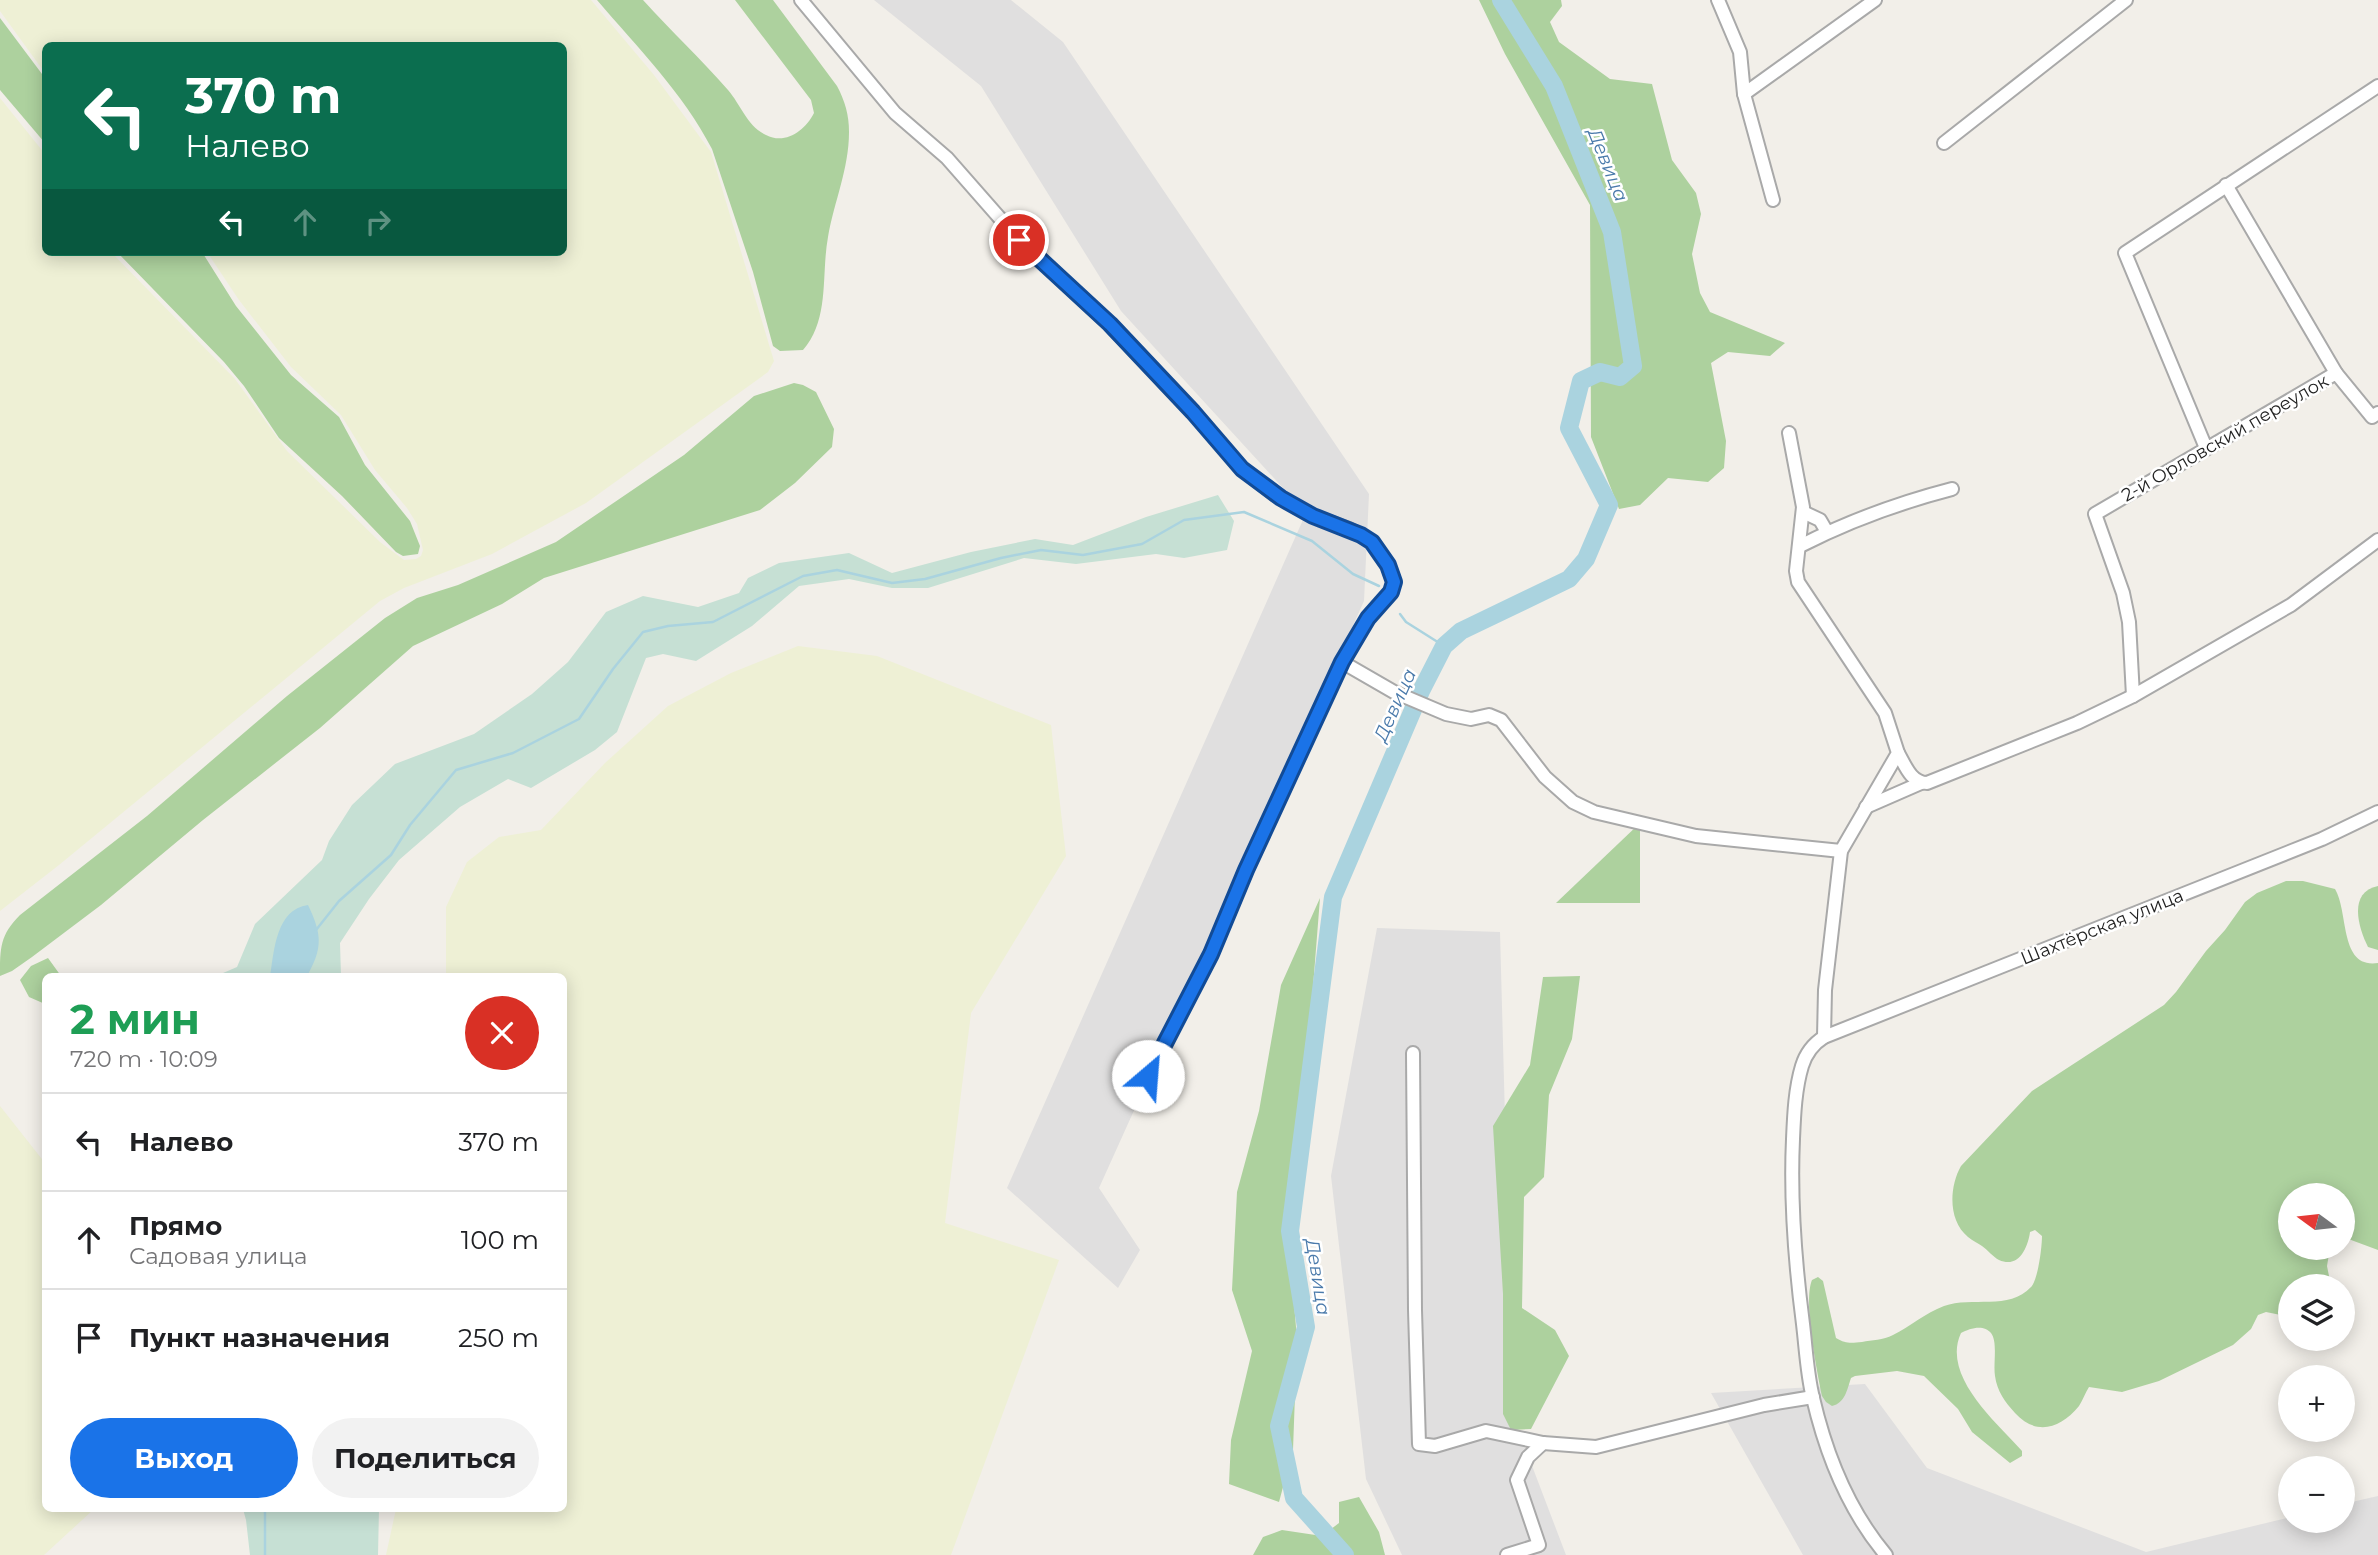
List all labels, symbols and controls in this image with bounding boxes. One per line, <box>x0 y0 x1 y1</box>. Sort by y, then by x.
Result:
text: 370 m <box>185 66 342 125</box>
icon: left <box>70 70 161 161</box>
water label: Девица <box>1582 123 1633 205</box>
text: Налево <box>185 126 310 165</box>
icon: left <box>213 203 251 241</box>
icon: ahead <box>286 203 324 241</box>
icon: right <box>359 203 397 241</box>
pin <box>989 210 1049 270</box>
icon: arrive <box>1000 221 1038 259</box>
street label: 2-й Орловский переулок <box>2118 369 2333 506</box>
water label: Девица <box>1368 665 1421 747</box>
street label: Шахтёрская улица <box>2017 884 2187 970</box>
text: 2 мин <box>70 993 200 1045</box>
button: close <box>465 996 539 1070</box>
position arrow <box>1111 1039 1185 1113</box>
text: 720 m · 10:09 <box>70 1045 218 1073</box>
icon: left <box>70 1123 108 1161</box>
text: Налево <box>129 1126 233 1158</box>
text: 370 m <box>458 1126 539 1158</box>
north arrow <box>2278 1183 2356 1260</box>
map controls <box>2278 1183 2355 1533</box>
text: Прямо <box>129 1210 222 1242</box>
icon: ahead <box>70 1221 108 1259</box>
text: 100 m <box>461 1224 539 1256</box>
water label: Девица <box>1300 1235 1335 1317</box>
text: Садовая улица <box>129 1242 307 1270</box>
button: layers <box>2278 1274 2355 1351</box>
icon: arrive <box>70 1319 108 1357</box>
text: Пункт назначения <box>129 1322 390 1354</box>
text: 250 m <box>458 1322 539 1354</box>
button: + <box>2278 1365 2355 1442</box>
button: Выход <box>70 1418 298 1498</box>
button: Поделиться <box>312 1418 539 1498</box>
button: − <box>2278 1456 2355 1533</box>

